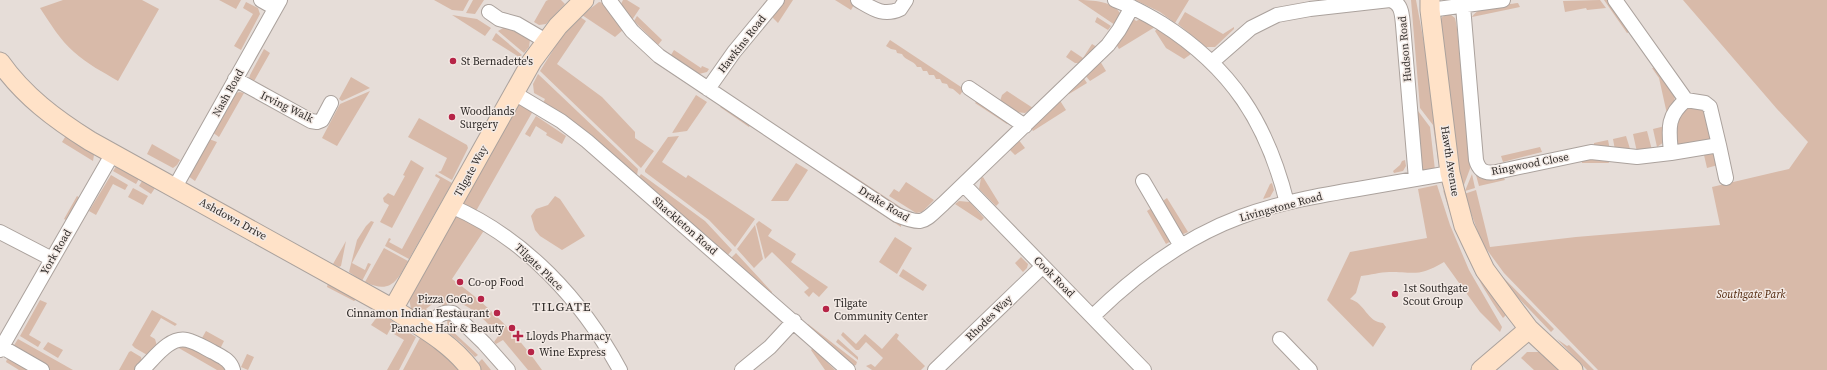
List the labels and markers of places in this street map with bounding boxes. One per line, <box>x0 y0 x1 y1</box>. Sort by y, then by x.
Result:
place label: St Bernadette's <box>461 54 533 69</box>
marker: St Bernadette's <box>448 56 458 66</box>
place label: Woodlands Surgery <box>460 104 515 132</box>
marker: Woodlands Surgery <box>447 112 457 122</box>
place label: Co-op Food <box>468 275 525 290</box>
marker: Co-op Food <box>455 277 465 287</box>
place label: 1st Southgate Scout Group <box>1403 281 1468 309</box>
marker: 1st Southgate Scout Group <box>1390 289 1400 299</box>
place label: Pizza GoGo <box>418 292 473 307</box>
marker: Pizza GoGo <box>476 294 486 304</box>
place label: Tilgate Community Center <box>834 296 928 324</box>
marker: Tilgate Community Center <box>821 304 831 314</box>
place label: Cinnamon Indian Restaurant <box>346 306 489 321</box>
marker: Cinnamon Indian Restaurant <box>492 308 502 318</box>
place label: Panache Hair & Beauty <box>391 321 504 336</box>
marker: Panache Hair & Beauty <box>507 323 517 333</box>
place label: Lloyds Pharmacy <box>526 329 611 344</box>
marker: Lloyds Pharmacy <box>513 331 523 341</box>
place label: Wine Express <box>539 345 606 360</box>
marker: Wine Express <box>526 347 536 357</box>

